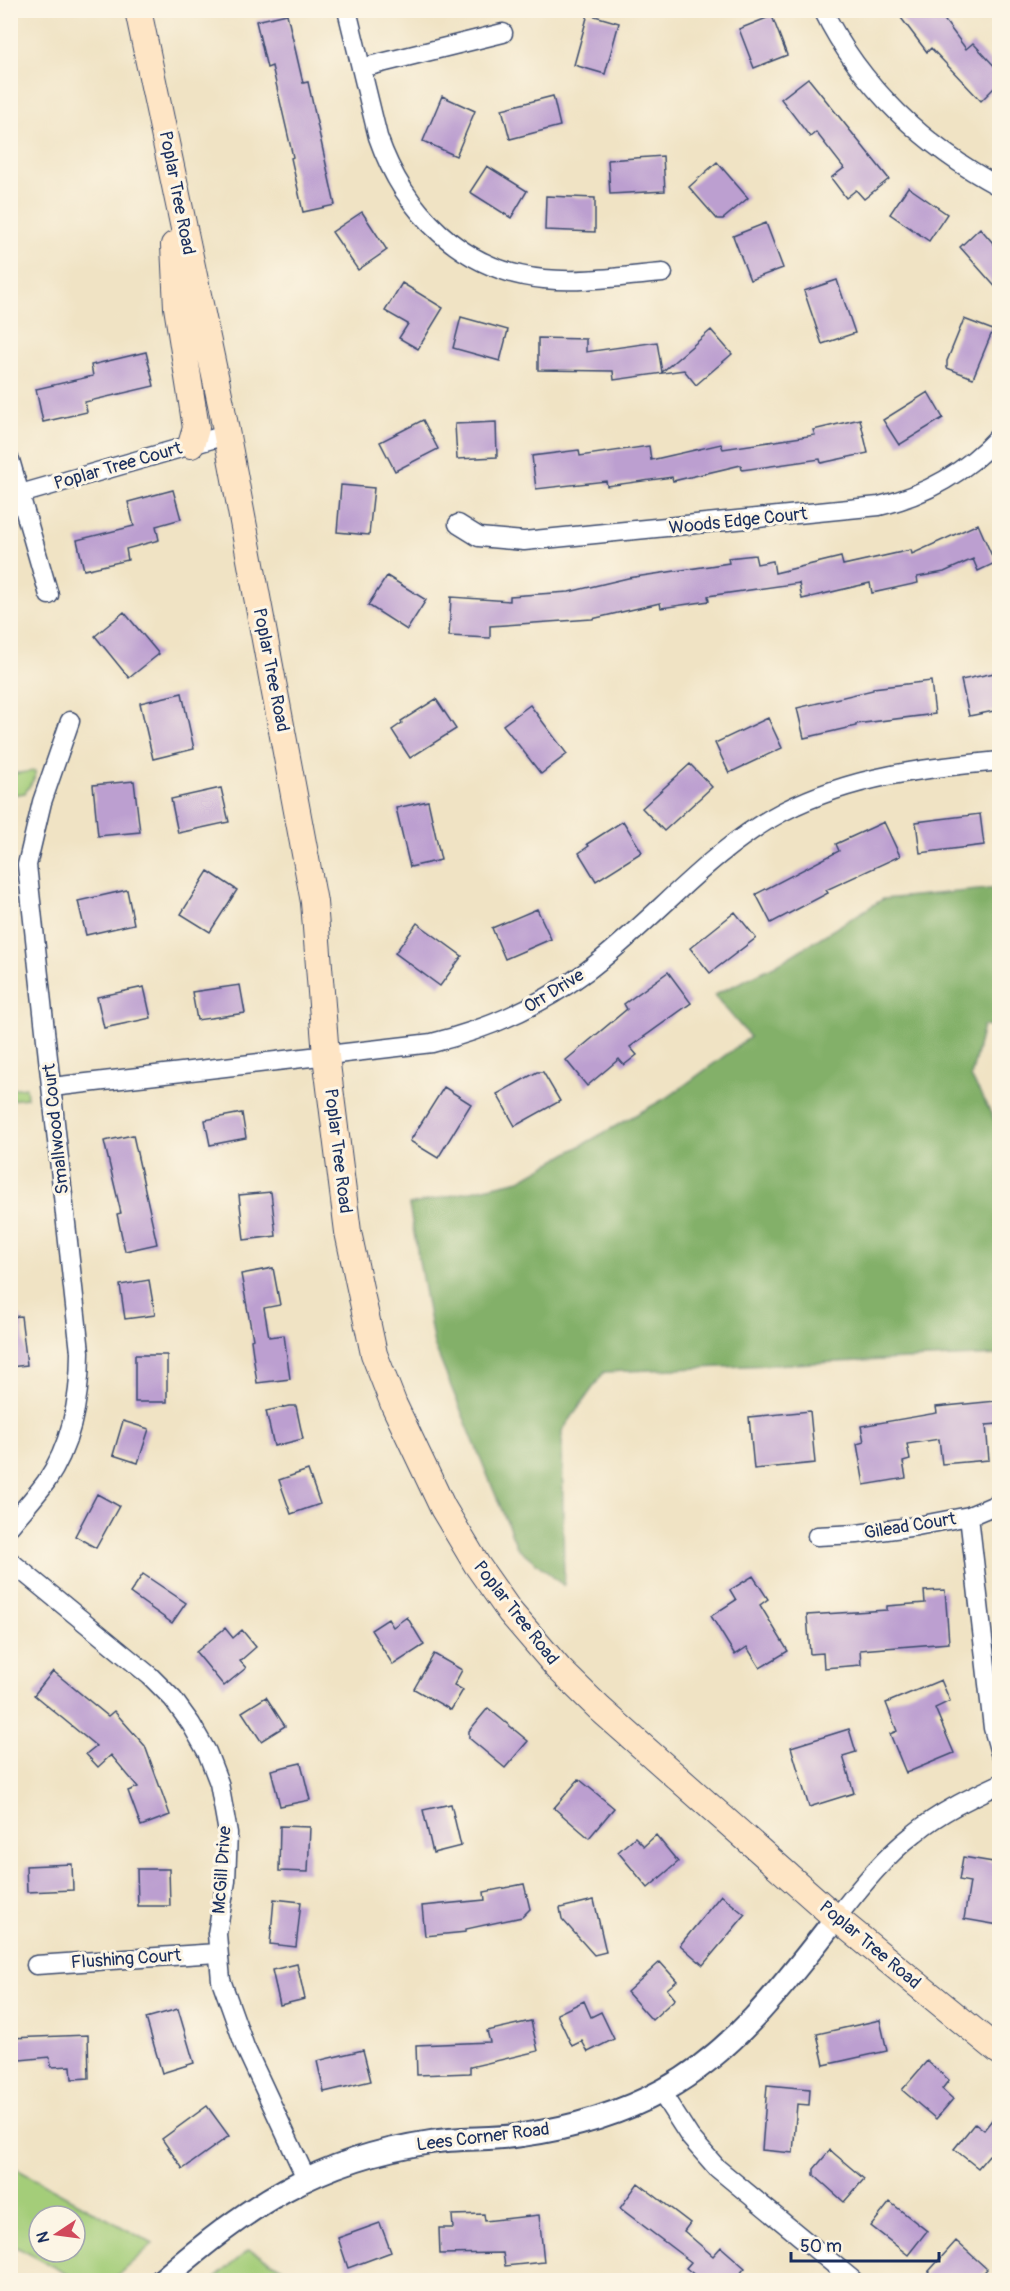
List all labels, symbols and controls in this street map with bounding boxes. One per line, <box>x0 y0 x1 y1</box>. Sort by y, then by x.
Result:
street label: Poplar Tree Road <box>154 129 200 257</box>
street label: Poplar Tree Court <box>51 437 185 495</box>
street label: Woods Edge Court <box>668 502 809 540</box>
street label: Poplar Tree Road <box>248 606 294 734</box>
street label: Orr Drive <box>520 964 588 1018</box>
street label: Smallwood Court <box>38 1062 74 1195</box>
street label: Poplar Tree Road <box>319 1087 357 1215</box>
street label: Gilead Court <box>862 1507 958 1545</box>
street label: Poplar Tree Road <box>468 1556 564 1670</box>
street label: McGill Drive <box>207 1825 237 1915</box>
street label: Poplar Tree Road <box>814 1896 926 1994</box>
street label: Flushing Court <box>70 1944 183 1974</box>
street label: Lees Corner Road <box>415 2117 551 2157</box>
north arrow <box>27 2204 87 2264</box>
scale bar <box>791 2225 940 2263</box>
text: N <box>32 2229 54 2245</box>
text: 50 m <box>800 2235 842 2258</box>

